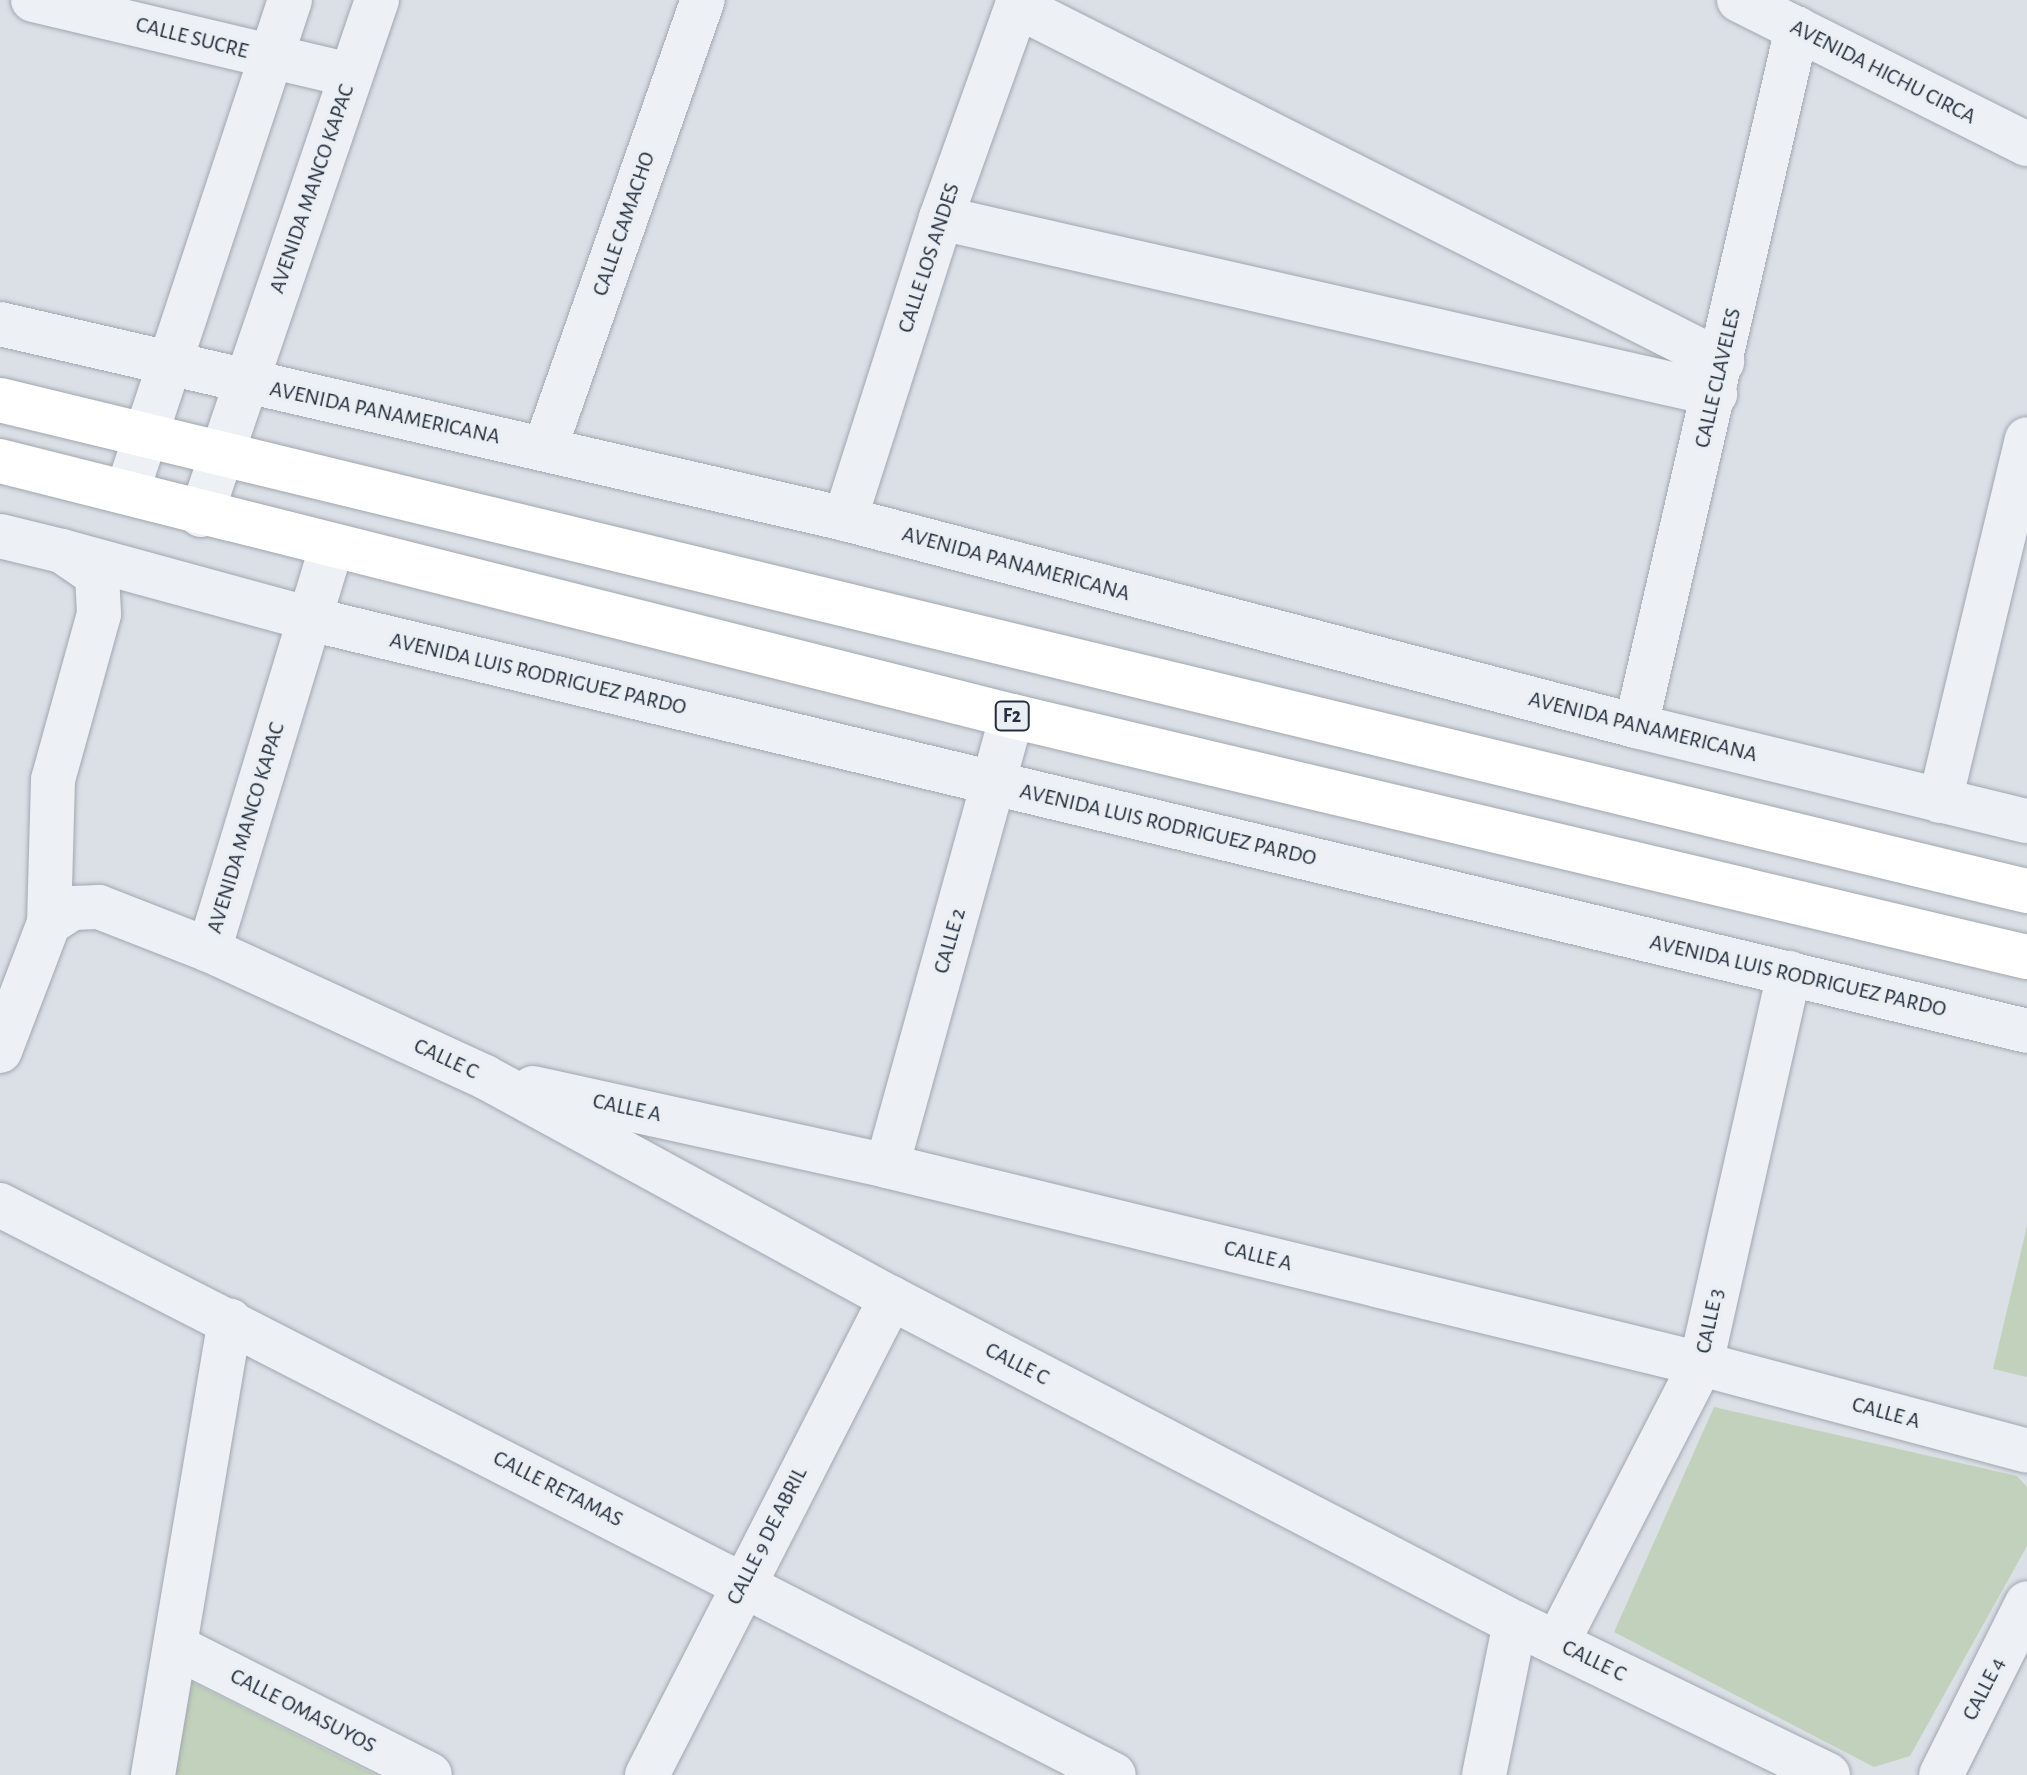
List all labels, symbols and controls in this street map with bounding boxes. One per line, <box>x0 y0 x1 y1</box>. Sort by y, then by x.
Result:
street label: CALLE SUCRE <box>133 11 251 65</box>
street label: AVENIDA HICHU CIRCA <box>1786 14 1980 130</box>
street label: AVENIDA MANCO KAPAC <box>264 81 360 297</box>
street label: CALLE CAMACHO <box>587 148 661 300</box>
street label: CALLE LOS ANDES <box>892 180 966 336</box>
street label: CALLE CLAVELES <box>1689 306 1747 450</box>
street label: AVENIDA PANAMERICANA <box>267 376 503 450</box>
street label: AVENIDA PANAMERICANA <box>899 521 1133 607</box>
street label: AVENIDA LUIS RODRIGUEZ PARDO <box>387 627 689 721</box>
street label: AVENIDA PANAMERICANA <box>1526 686 1760 768</box>
road number: F2 <box>994 700 1030 732</box>
street label: AVENIDA MANCO KAPAC <box>201 719 291 937</box>
street label: AVENIDA LUIS RODRIGUEZ PARDO <box>1017 778 1319 872</box>
street label: CALLE 2 <box>928 905 972 977</box>
street label: AVENIDA LUIS RODRIGUEZ PARDO <box>1647 929 1949 1023</box>
street label: CALLE C <box>410 1033 482 1085</box>
street label: CALLE A <box>590 1088 664 1128</box>
street label: CALLE A <box>1221 1235 1295 1277</box>
street label: CALLE 3 <box>1690 1286 1730 1356</box>
street label: CALLE C <box>981 1337 1053 1391</box>
street label: CALLE A <box>1849 1391 1923 1435</box>
street label: CALLE RETAMAS <box>489 1445 627 1533</box>
street label: CALLE 9 DE ABRIL <box>721 1463 813 1609</box>
street label: CALLE C <box>1558 1634 1630 1688</box>
street label: CALLE 4 <box>1957 1653 2011 1725</box>
street label: CALLE OMASUYOS <box>226 1663 380 1759</box>

